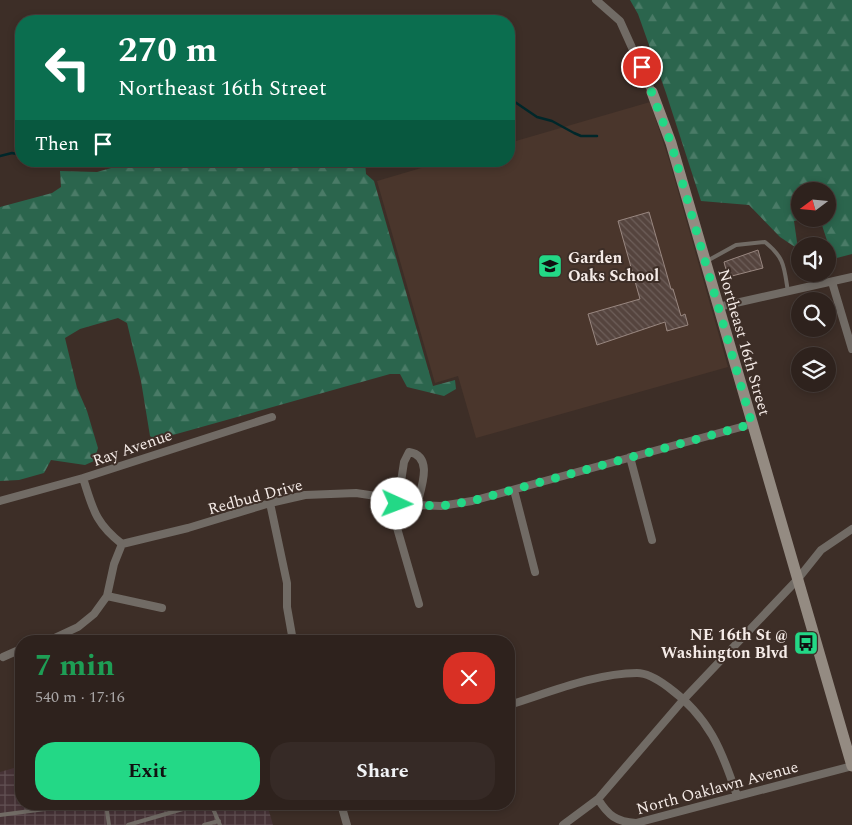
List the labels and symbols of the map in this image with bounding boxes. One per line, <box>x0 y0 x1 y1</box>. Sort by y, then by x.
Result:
pin <box>621 46 663 88</box>
north arrow <box>791 182 836 228</box>
place label: Garden Oaks School <box>568 246 659 288</box>
school or university icon: Garden Oaks School <box>537 253 563 279</box>
street label: Northeast 16th Street <box>712 266 777 419</box>
street label: Ray Avenue <box>89 423 175 473</box>
street label: Redbud Drive <box>205 473 305 521</box>
position arrow <box>370 477 422 529</box>
place label: NE 16th St @ Washington Blvd <box>661 623 788 665</box>
bus stop icon: NE 16th St @ Washington Blvd <box>793 630 819 656</box>
street label: North Oaklawn Avenue <box>634 755 801 821</box>

